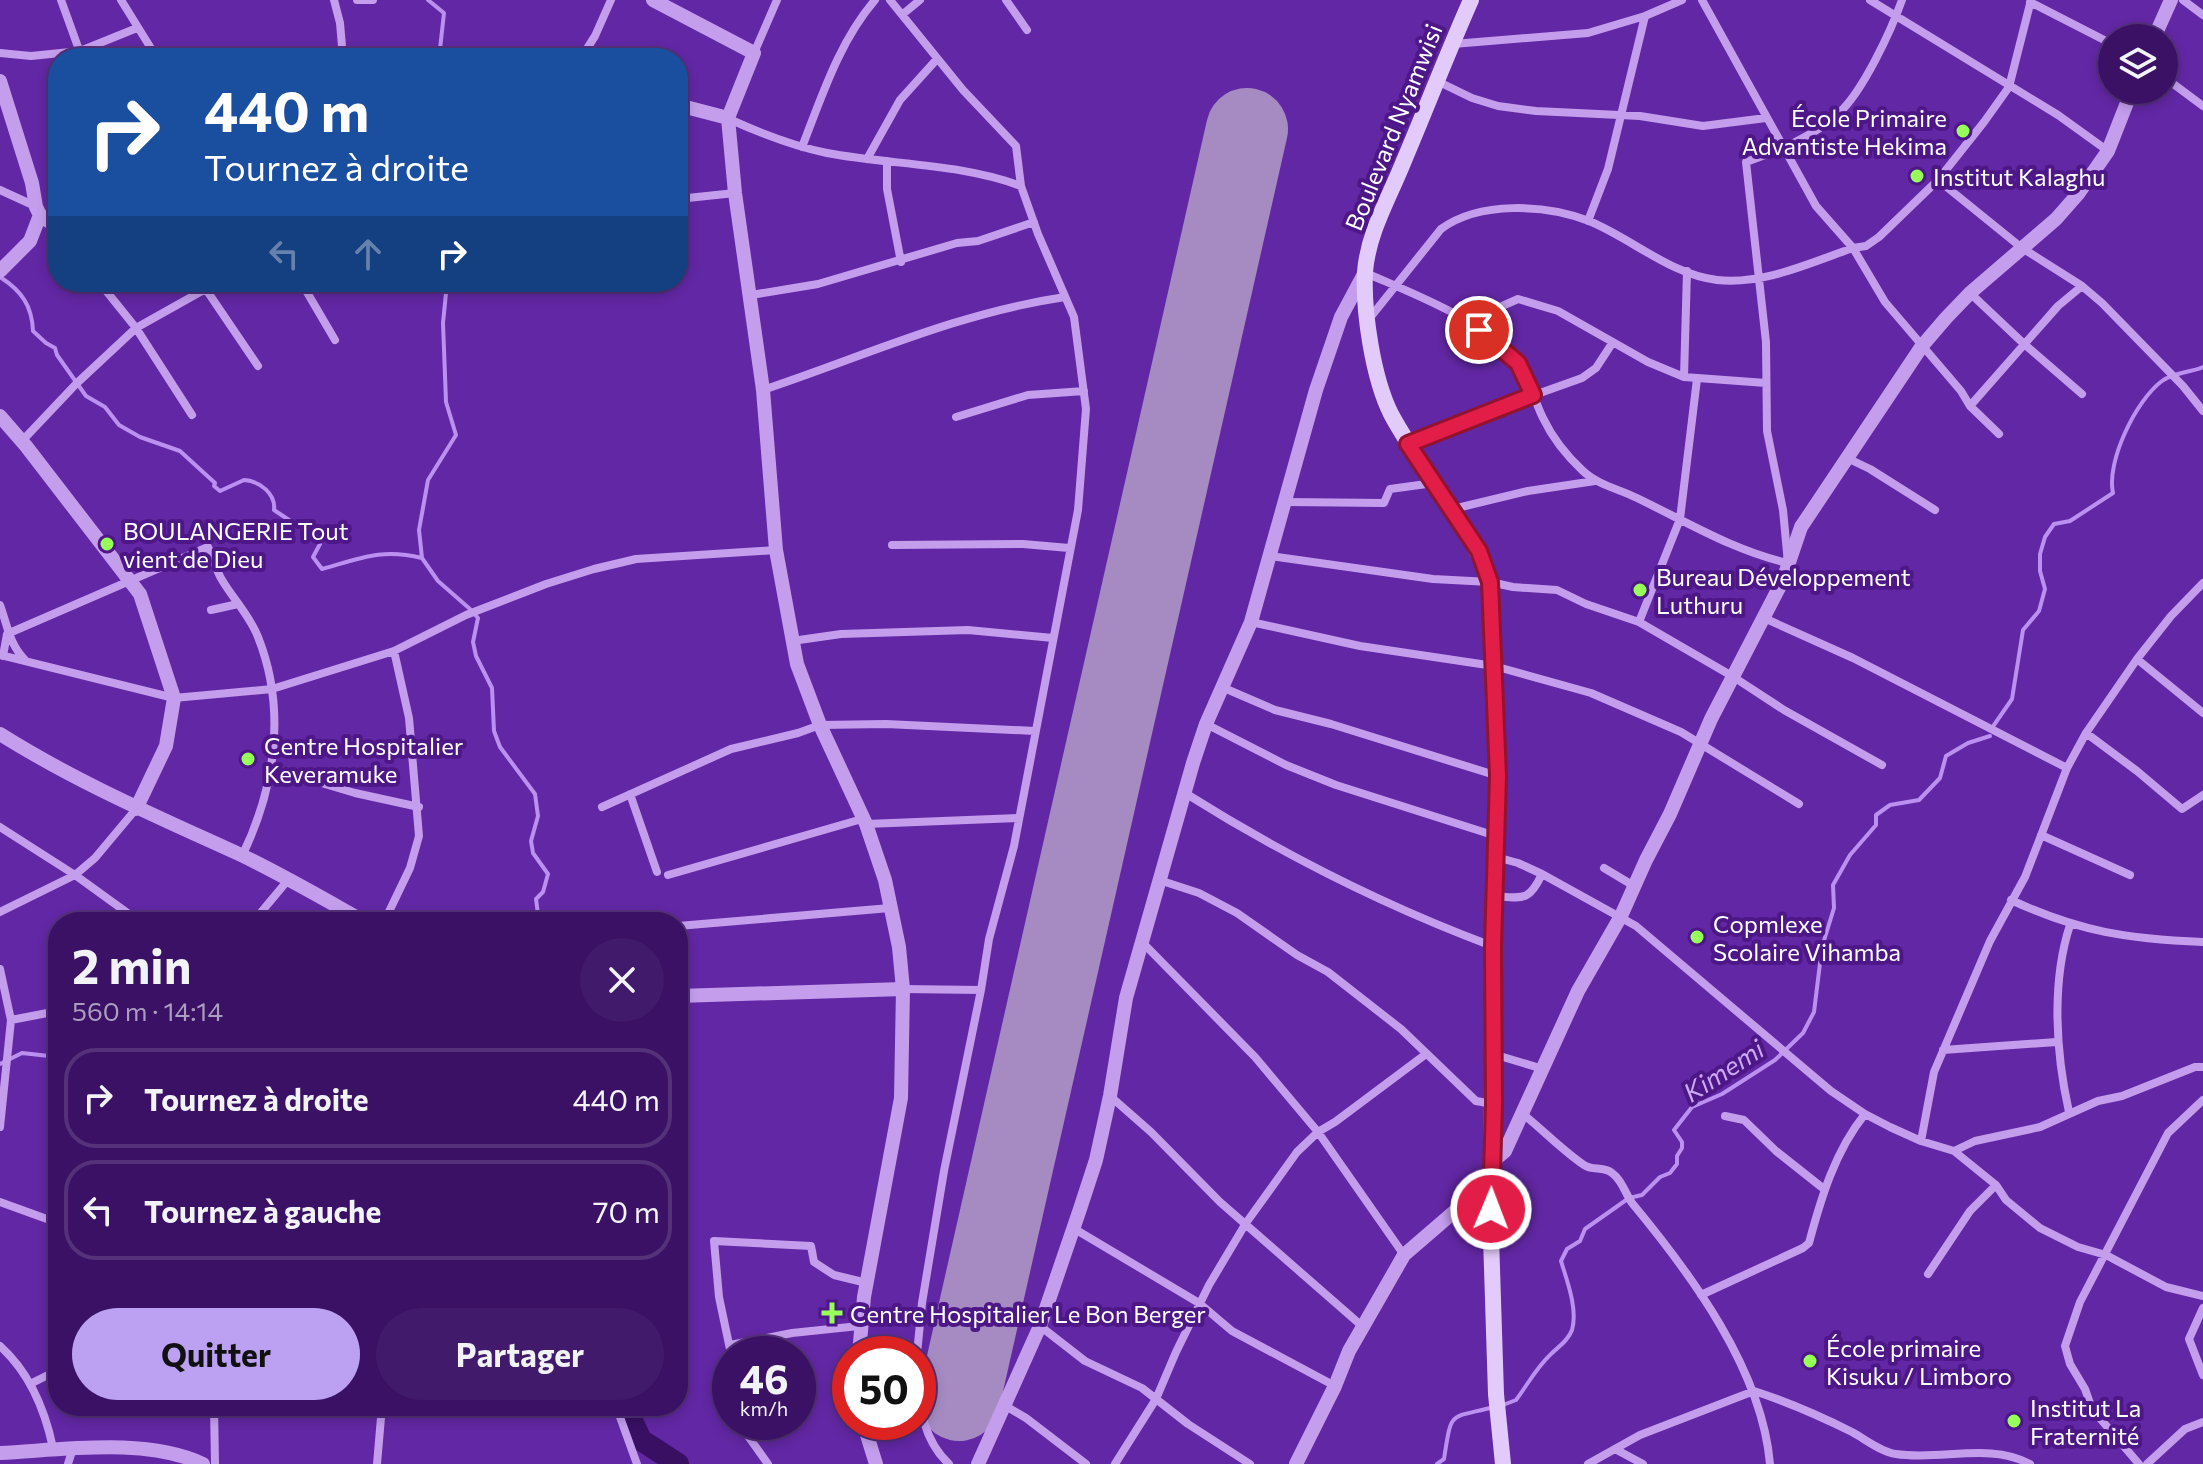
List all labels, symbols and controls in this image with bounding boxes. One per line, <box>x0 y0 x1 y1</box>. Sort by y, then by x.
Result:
street label: Boulevard Nyamwisi <box>1338 20 1448 234</box>
map controls <box>2098 24 2178 104</box>
button: layers <box>2098 24 2178 104</box>
text: 440 m <box>204 75 369 144</box>
icon: right <box>72 80 176 184</box>
place label: École Primaire Advantiste Hekima <box>1742 103 1947 160</box>
marker: École Primaire Advantiste Hekima <box>1954 122 1972 140</box>
text: Tournez à droite <box>204 144 469 188</box>
place label: Institut Kalaghu <box>1933 162 2105 191</box>
marker: Institut Kalaghu <box>1908 167 1926 185</box>
icon: left <box>262 232 306 276</box>
icon: ahead <box>346 232 390 276</box>
icon: right <box>430 232 474 276</box>
pin <box>1445 296 1513 364</box>
icon: arrive <box>1457 308 1501 352</box>
place label: BOULANGERIE Tout vient de Dieu <box>123 516 349 573</box>
marker: BOULANGERIE Tout vient de Dieu <box>98 535 116 553</box>
place label: Bureau Développement Luthuru <box>1656 562 1911 619</box>
marker: Bureau Développement Luthuru <box>1631 581 1649 599</box>
place label: Centre Hospitalier Keveramuke <box>264 731 464 788</box>
marker: Centre Hospitalier Keveramuke <box>239 750 257 768</box>
place label: Copmlexe Scolaire Vihamba <box>1713 909 1901 966</box>
marker: Copmlexe Scolaire Vihamba <box>1688 928 1706 946</box>
text: 2 min <box>72 935 192 994</box>
button: close <box>580 938 664 1022</box>
text: 560 m · 14:14 <box>72 995 223 1026</box>
water label: Kimemi <box>1677 1032 1770 1107</box>
icon: right <box>76 1076 120 1120</box>
text: Tournez à droite <box>144 1080 368 1117</box>
text: 440 m <box>573 1080 660 1117</box>
position arrow <box>1449 1167 1533 1251</box>
icon: left <box>76 1188 120 1232</box>
text: Tournez à gauche <box>144 1192 381 1229</box>
text: 70 m <box>593 1192 660 1229</box>
place label: Centre Hospitalier Le Bon Berger <box>850 1299 1206 1328</box>
marker: Centre Hospitalier Le Bon Berger <box>821 1302 843 1324</box>
button: Quitter <box>72 1308 360 1400</box>
button: Partager <box>376 1308 664 1400</box>
place label: École primaire Kisuku / Limboro <box>1826 1333 2012 1390</box>
speed limit sign: 50 <box>832 1336 936 1440</box>
marker: École primaire Kisuku / Limboro <box>1801 1352 1819 1370</box>
text: 46 <box>739 1353 789 1402</box>
place label: Institut La Fraternité <box>2030 1393 2141 1450</box>
text: km/h <box>740 1396 788 1420</box>
marker: Institut La Fraternité <box>2005 1412 2023 1430</box>

